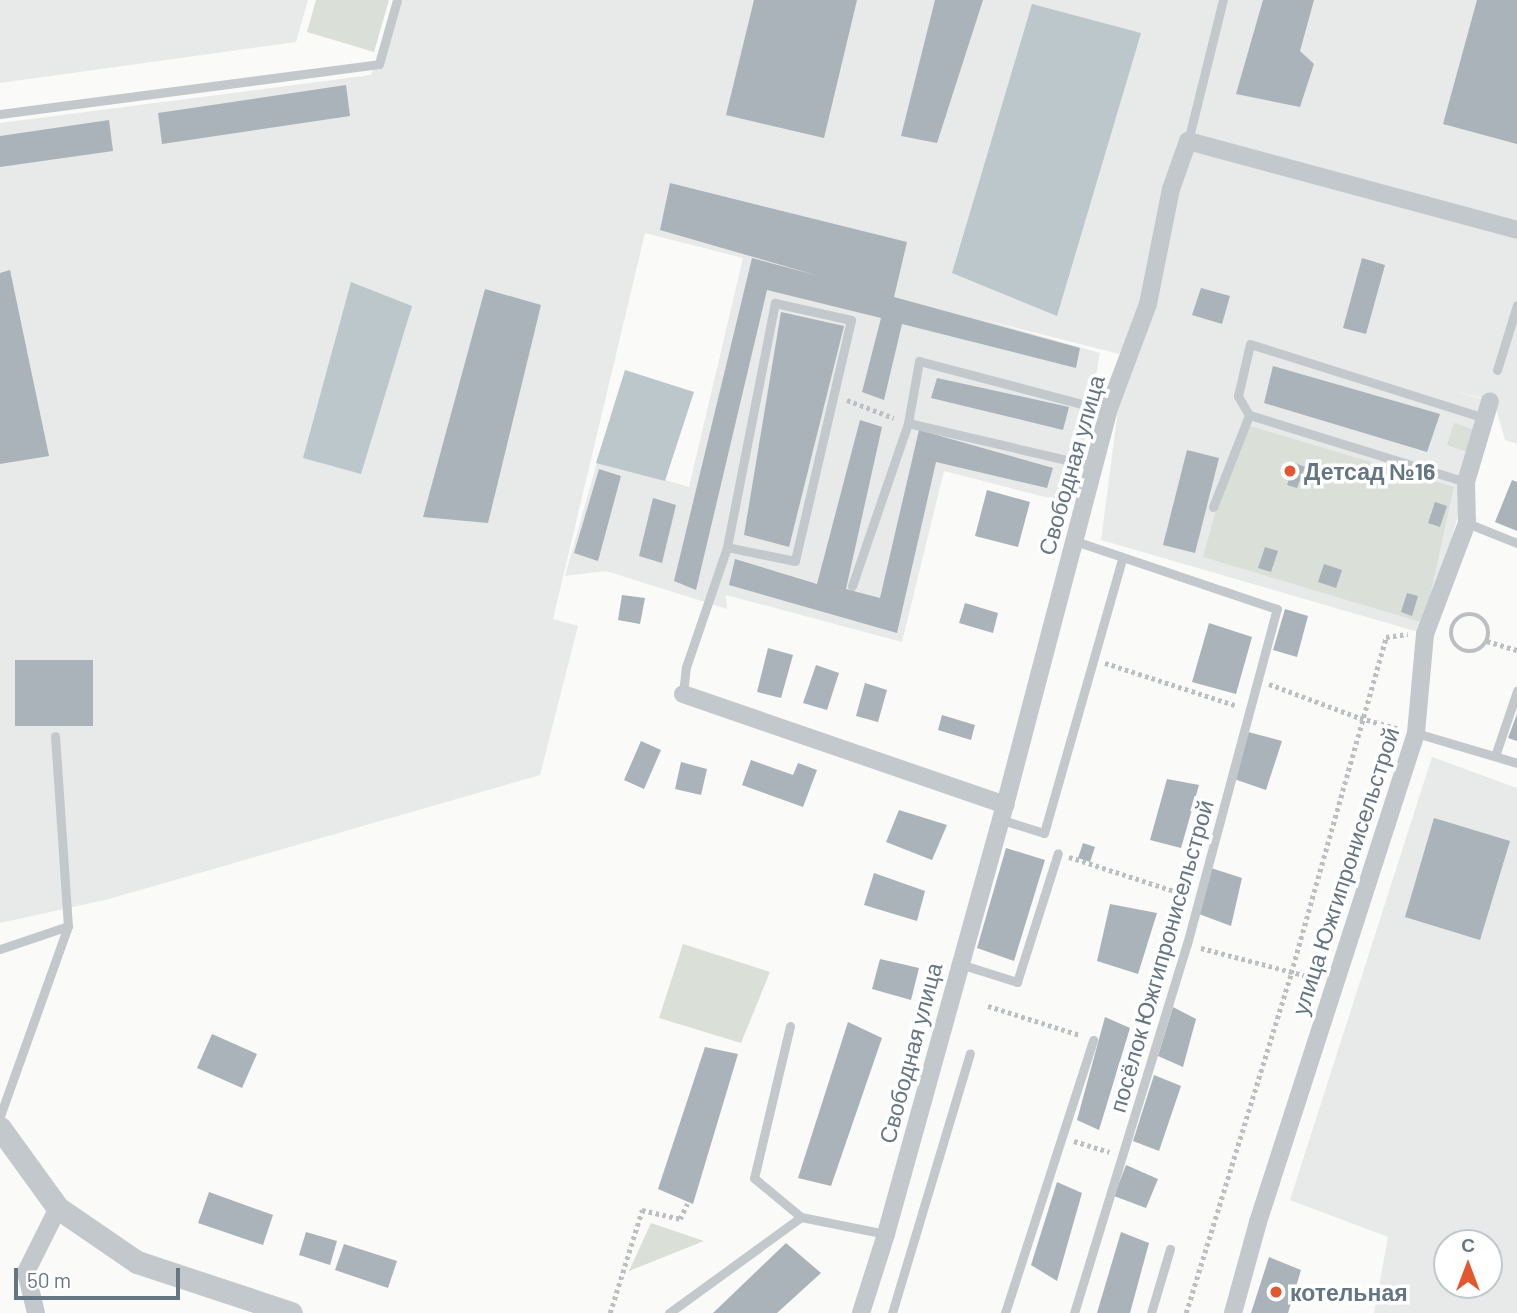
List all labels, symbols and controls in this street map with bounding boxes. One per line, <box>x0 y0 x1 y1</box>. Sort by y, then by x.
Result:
street label: Свободная улица <box>1032 372 1110 558</box>
place label: Детсад №16 <box>1304 457 1435 485</box>
marker: Детсад №16 <box>1282 463 1298 479</box>
street label: улица Южгипронисельстрой <box>1285 724 1405 1018</box>
street label: посёлок Южгипронисельстрой <box>1103 797 1219 1115</box>
street label: Свободная улица <box>873 960 947 1146</box>
north arrow <box>1433 1229 1503 1299</box>
text: С <box>1461 1233 1475 1256</box>
scale bar <box>18 1254 184 1298</box>
text: 50 m <box>27 1267 71 1292</box>
place label: котельная <box>1290 1278 1408 1306</box>
marker: котельная <box>1268 1284 1284 1300</box>

